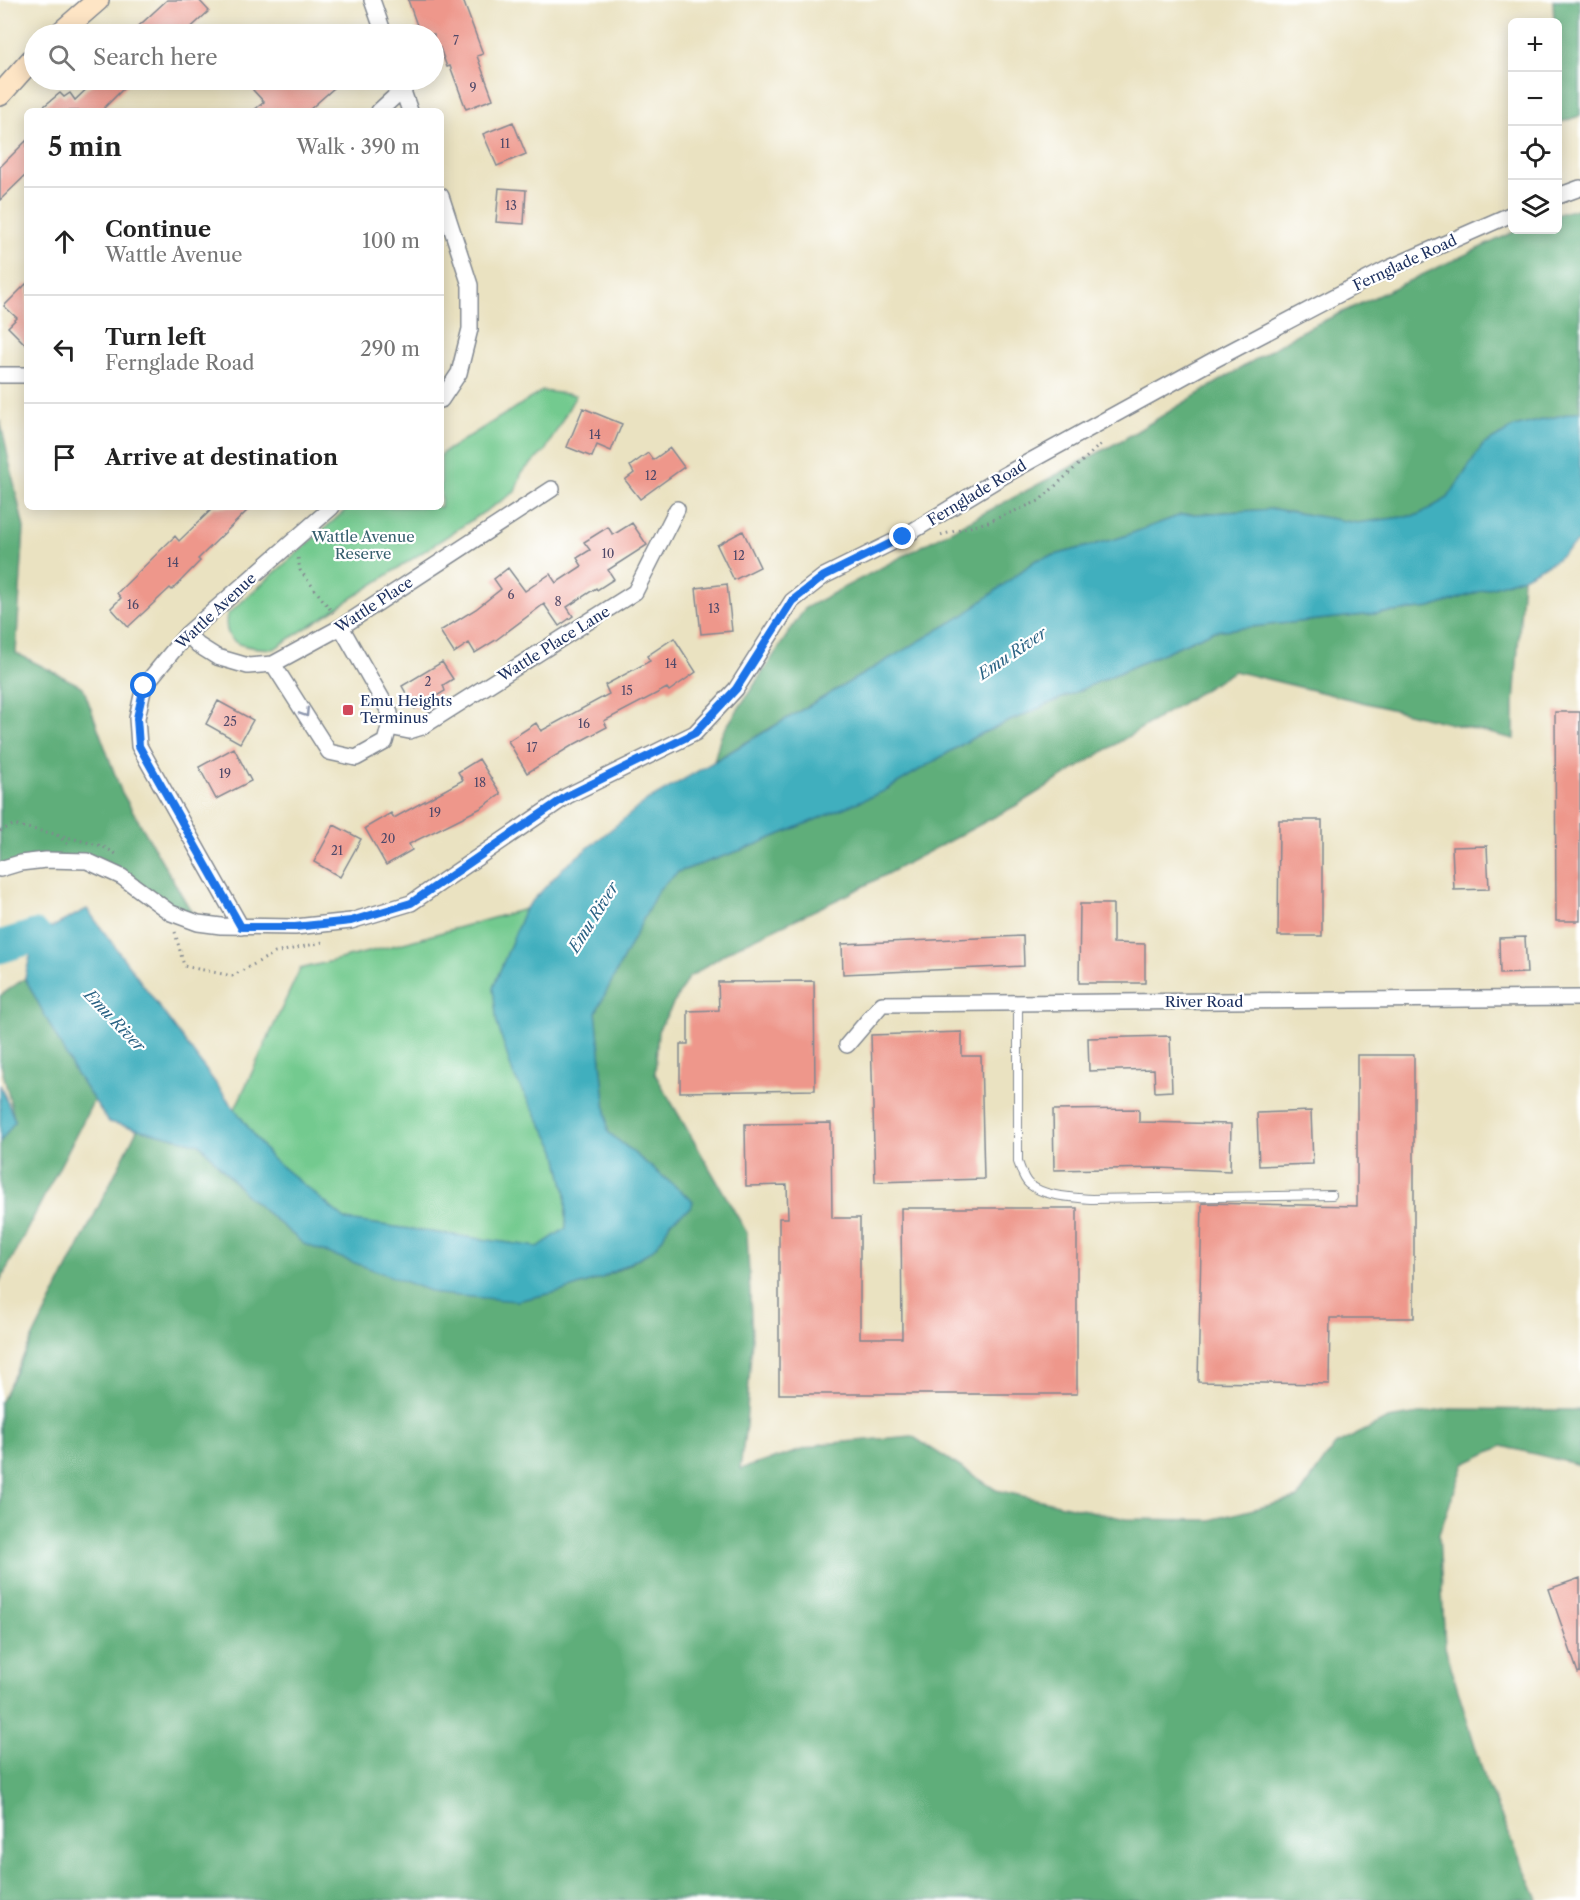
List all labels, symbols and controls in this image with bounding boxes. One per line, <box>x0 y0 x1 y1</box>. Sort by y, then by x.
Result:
map controls <box>1508 18 1562 234</box>
button: + <box>1508 18 1562 72</box>
search box <box>24 24 444 90</box>
house number: 7 <box>453 33 459 48</box>
icon: search <box>45 41 78 74</box>
text: Search here <box>93 44 218 71</box>
button: − <box>1508 72 1562 126</box>
house number: 9 <box>469 80 477 95</box>
button: locate <box>1508 126 1562 180</box>
text: 5 min <box>48 131 122 163</box>
text: Walk · 390 m <box>297 135 420 159</box>
house number: 11 <box>500 136 510 151</box>
button: layers <box>1508 180 1562 234</box>
house number: 13 <box>505 198 517 213</box>
text: Continue <box>105 216 211 243</box>
icon: ahead <box>48 225 81 258</box>
text: 100 m <box>362 229 420 253</box>
street label: Fernglade Road <box>1350 230 1460 295</box>
text: Wattle Avenue <box>105 243 243 267</box>
text: Turn left <box>105 324 206 351</box>
icon: left <box>48 333 81 366</box>
text: 290 m <box>360 337 420 361</box>
text: Fernglade Road <box>105 351 255 375</box>
house number: 14 <box>589 427 601 442</box>
icon: arrive <box>48 441 81 474</box>
text: Arrive at destination <box>105 444 338 471</box>
street label: Fernglade Road <box>924 456 1030 530</box>
house number: 12 <box>645 468 657 483</box>
route end <box>889 523 915 549</box>
park label: Wattle Avenue Reserve <box>310 527 415 563</box>
house number: 10 <box>602 546 614 561</box>
house number: 12 <box>733 548 745 563</box>
house number: 14 <box>167 555 179 570</box>
street label: Wattle Avenue <box>171 569 260 653</box>
street label: Wattle Place <box>330 572 416 637</box>
house number: 6 <box>507 587 515 602</box>
house number: 8 <box>554 594 562 609</box>
house number: 16 <box>127 597 139 612</box>
street label: Wattle Place Lane <box>493 601 613 686</box>
house number: 13 <box>708 601 720 616</box>
water label: Emu River <box>972 622 1052 685</box>
house number: 14 <box>665 656 677 671</box>
route start <box>130 672 156 698</box>
house number: 2 <box>425 674 432 689</box>
house number: 15 <box>621 683 633 698</box>
place label: Emu Heights Terminus <box>360 691 452 727</box>
marker: Emu Heights Terminus <box>341 703 355 717</box>
one-way arrow <box>297 707 309 717</box>
house number: 25 <box>223 714 237 729</box>
house number: 16 <box>578 716 590 731</box>
house number: 17 <box>527 740 538 755</box>
house number: 19 <box>219 766 231 781</box>
house number: 18 <box>474 775 486 790</box>
house number: 19 <box>429 805 441 820</box>
house number: 20 <box>381 831 395 846</box>
house number: 21 <box>331 843 343 858</box>
water label: Emu River <box>562 877 623 958</box>
water label: Emu River <box>79 983 151 1057</box>
street label: River Road <box>1165 992 1243 1011</box>

